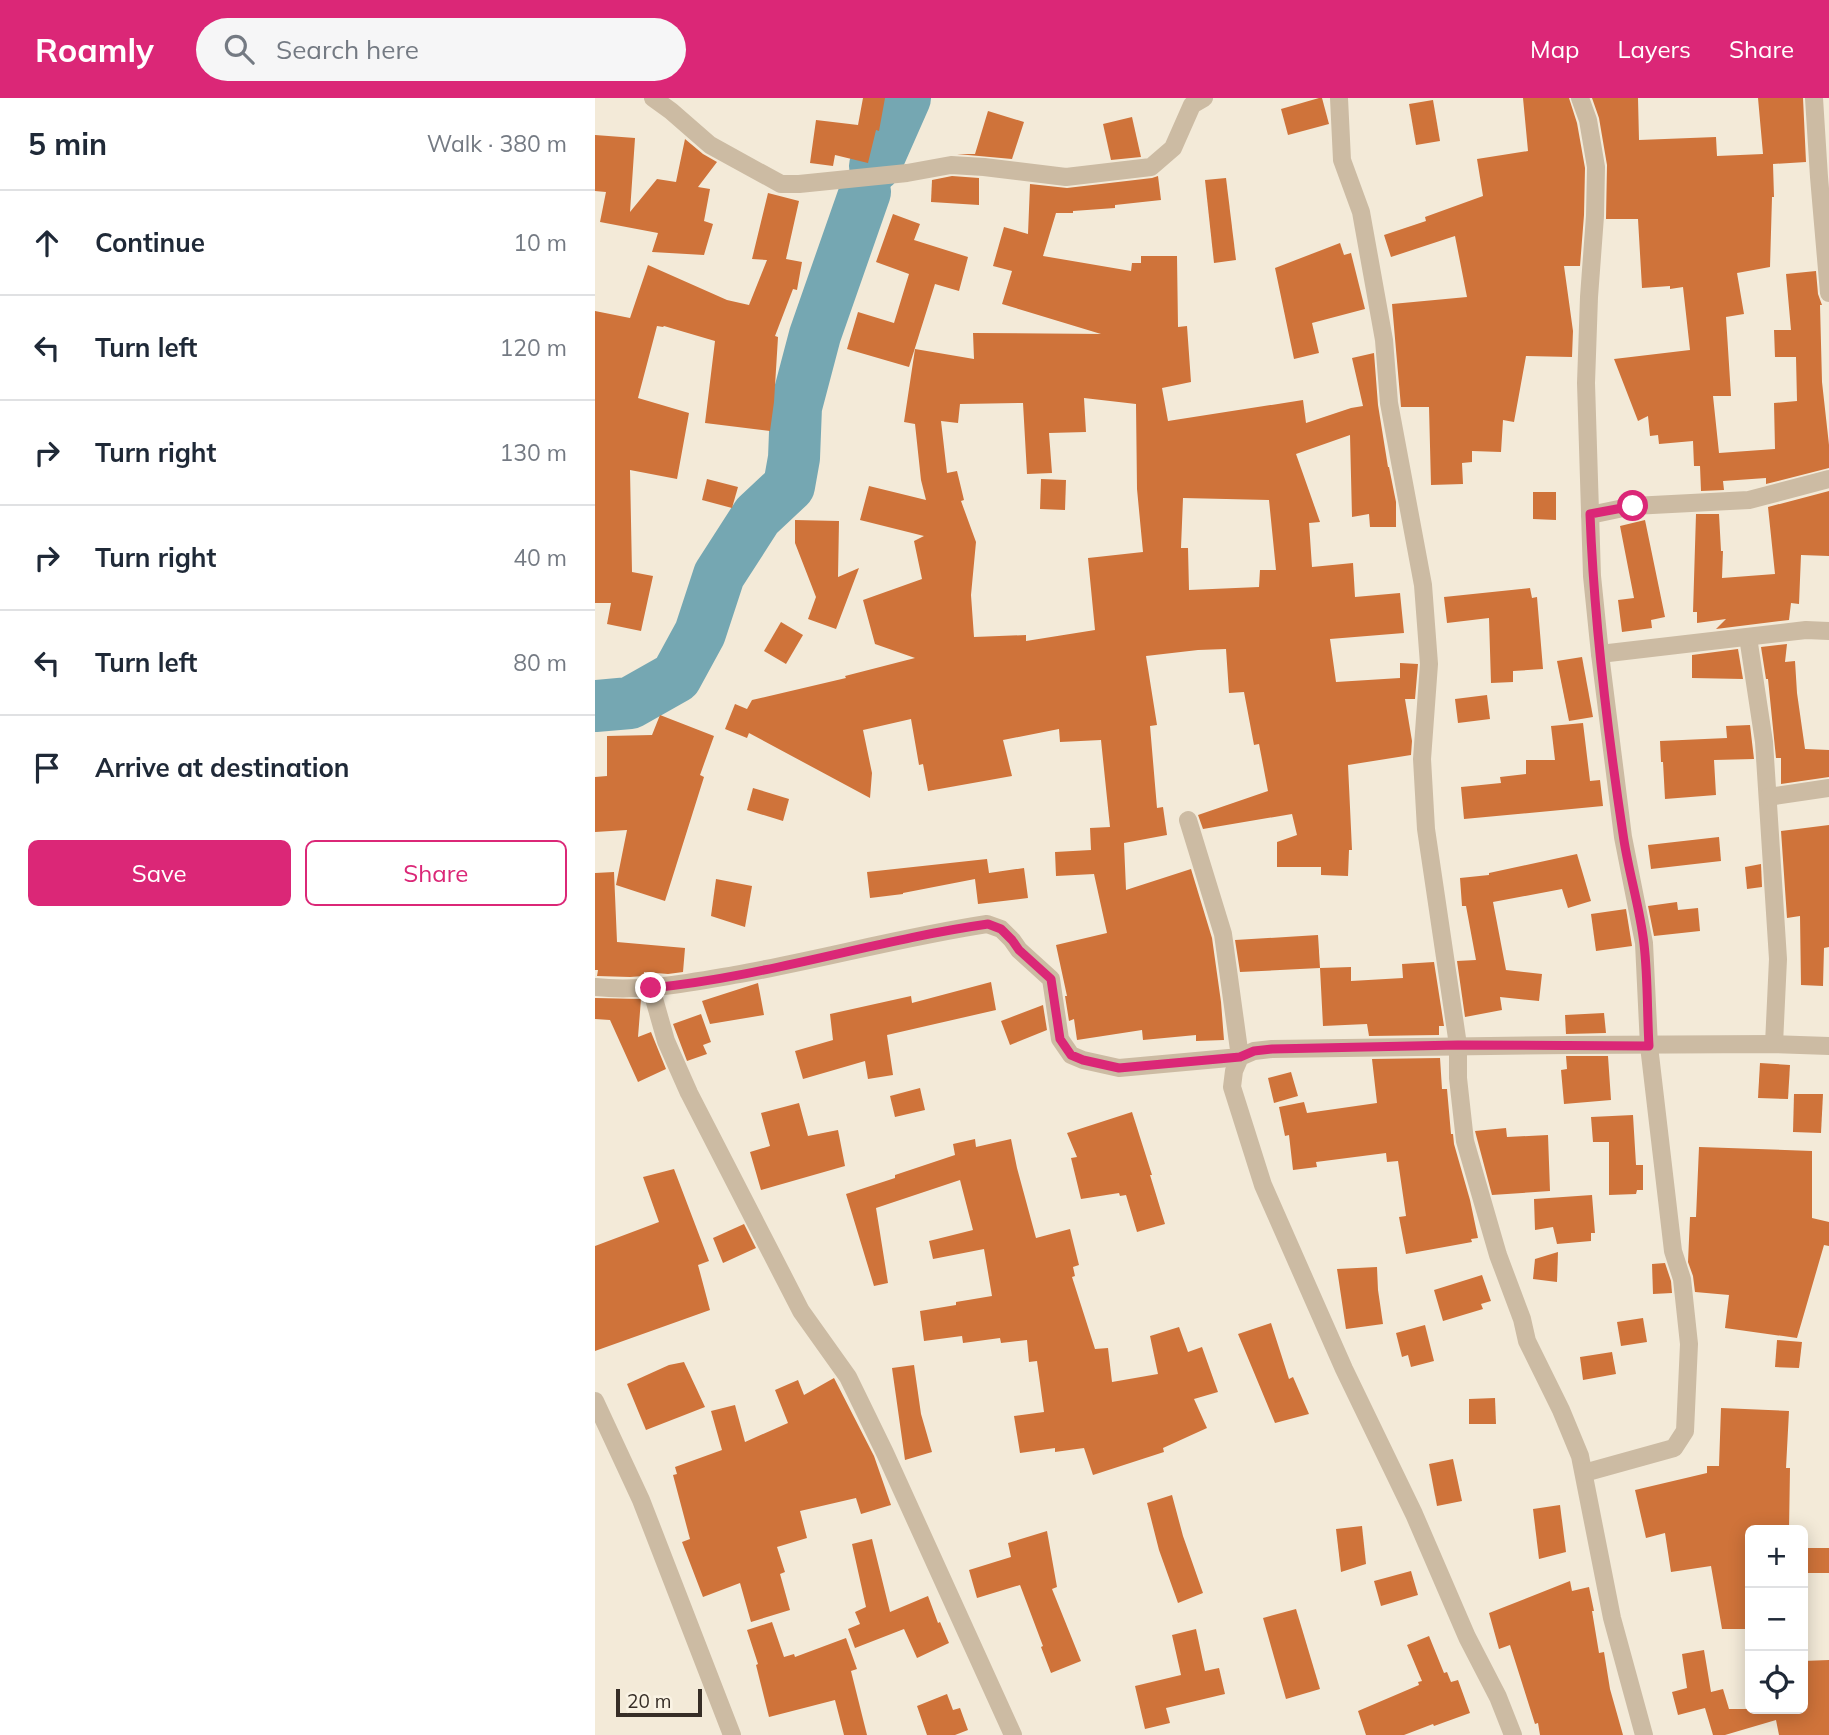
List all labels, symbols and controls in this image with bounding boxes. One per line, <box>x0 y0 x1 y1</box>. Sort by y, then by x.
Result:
search box <box>196 18 686 81</box>
text: Roamly <box>35 29 154 70</box>
icon: search <box>220 30 258 68</box>
text: Search here <box>276 33 419 66</box>
text: Map <box>1530 34 1579 64</box>
text: Layers <box>1617 34 1691 64</box>
text: Share <box>1729 34 1794 64</box>
text: 5 min <box>28 125 107 163</box>
text: Walk · 380 m <box>427 129 567 158</box>
icon: ahead <box>28 224 66 262</box>
text: Continue <box>95 226 205 259</box>
text: 10 m <box>513 228 567 257</box>
icon: left <box>28 329 66 367</box>
text: Turn left <box>95 331 197 364</box>
text: 120 m <box>499 333 567 362</box>
icon: right <box>28 434 66 472</box>
text: Turn right <box>95 436 216 469</box>
text: 130 m <box>499 438 567 467</box>
route start <box>1617 490 1648 521</box>
icon: right <box>28 539 66 577</box>
text: Turn right <box>95 541 216 574</box>
text: 40 m <box>513 543 567 572</box>
icon: left <box>28 644 66 682</box>
text: Turn left <box>95 646 197 679</box>
text: 80 m <box>513 648 567 677</box>
icon: arrive <box>28 749 66 787</box>
text: Arrive at destination <box>95 751 350 784</box>
button: Save <box>28 840 291 906</box>
button: Share <box>305 840 567 906</box>
route end <box>635 972 666 1003</box>
map controls <box>1745 1525 1808 1714</box>
button: + <box>1745 1525 1808 1588</box>
button: − <box>1745 1588 1808 1651</box>
button: locate <box>1745 1651 1808 1714</box>
scale bar <box>616 1686 702 1718</box>
text: 20 m <box>627 1689 671 1713</box>

